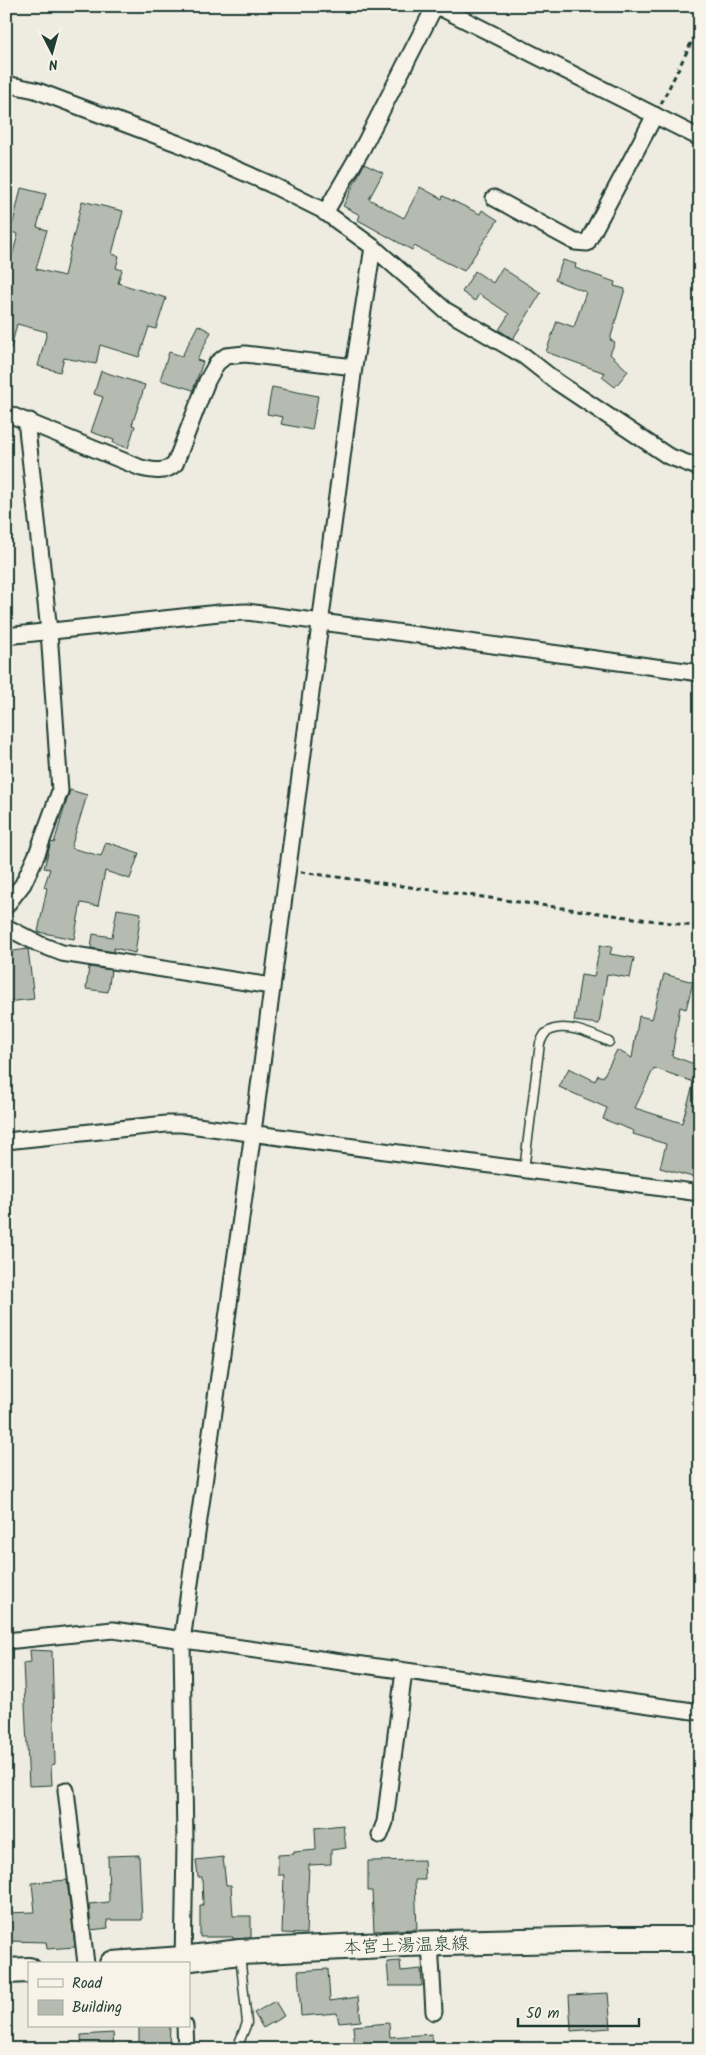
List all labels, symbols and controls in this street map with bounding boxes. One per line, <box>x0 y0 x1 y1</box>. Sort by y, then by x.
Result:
north arrow <box>28 28 78 78</box>
text: N <box>48 53 59 75</box>
street label: 本宮土湯温泉線 <box>343 1930 470 1963</box>
legend <box>28 1962 190 2028</box>
text: Road <box>72 1972 103 1996</box>
scale bar <box>518 1995 640 2027</box>
text: Building <box>72 1996 122 2020</box>
text: 50 m <box>526 2002 560 2026</box>

